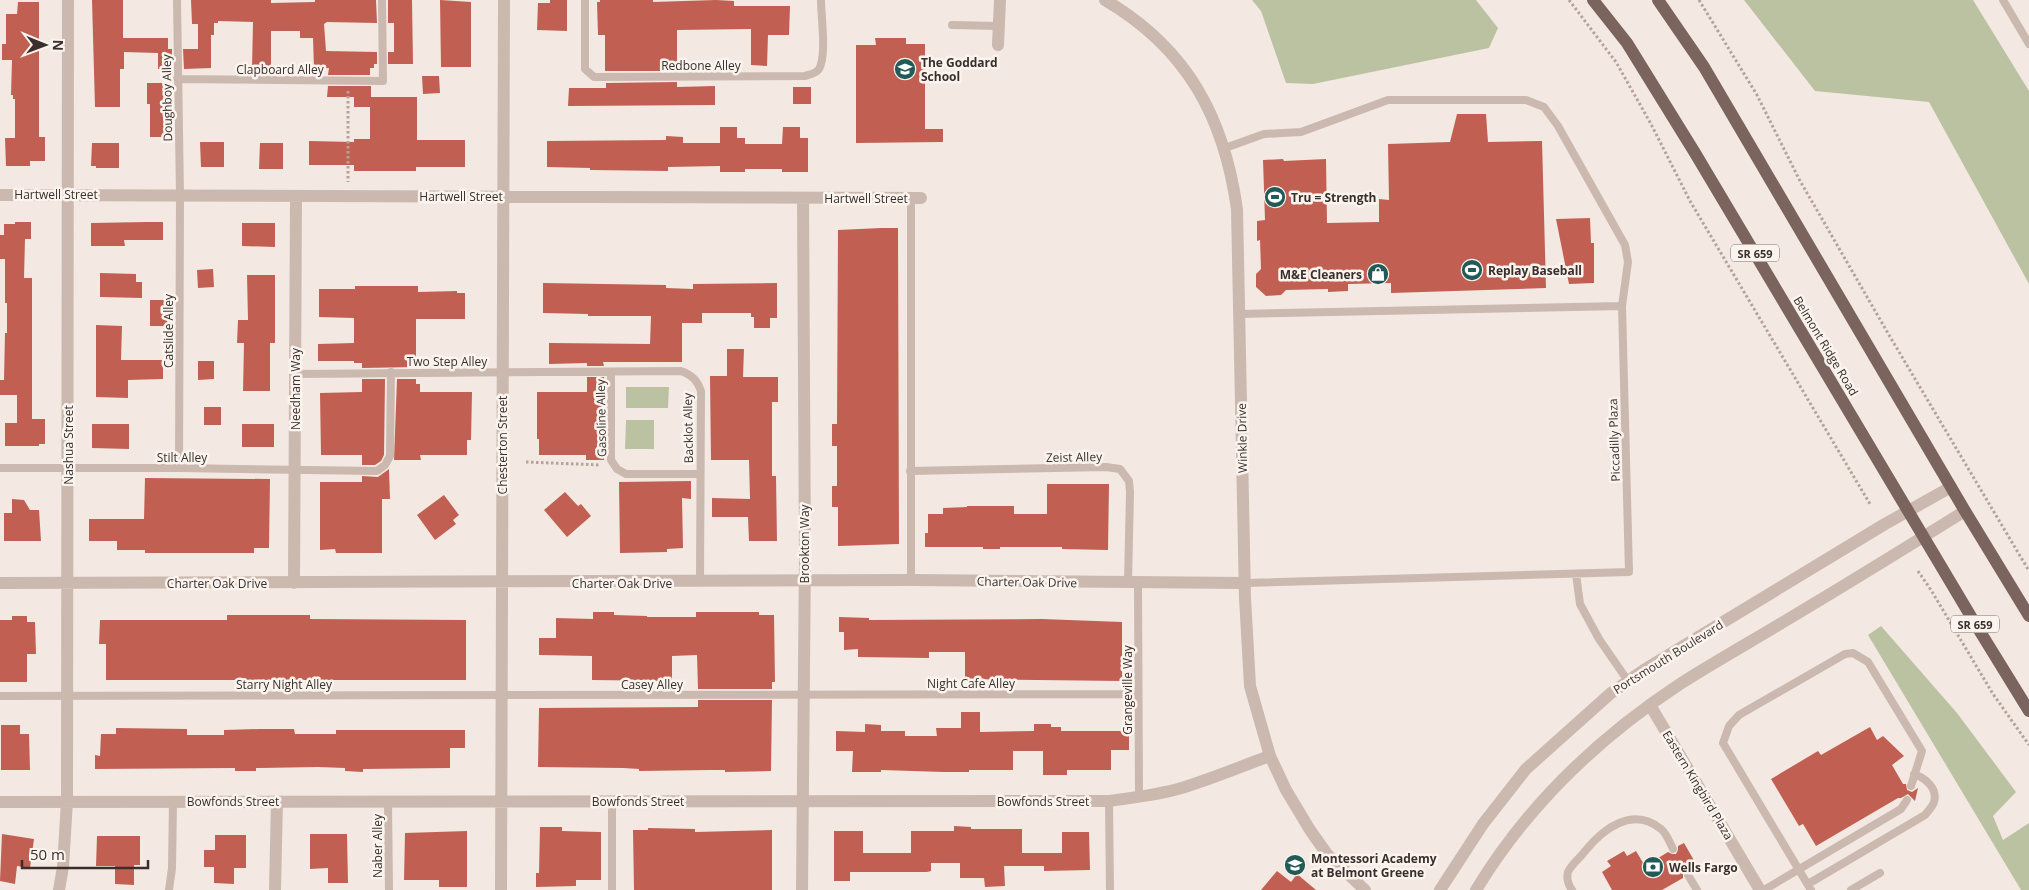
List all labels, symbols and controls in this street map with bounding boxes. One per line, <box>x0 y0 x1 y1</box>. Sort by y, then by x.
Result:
north arrow <box>20 20 70 70</box>
text: N <box>49 39 68 51</box>
street label: Doughboy Alley <box>158 53 176 142</box>
place label: The Goddard School <box>921 54 998 85</box>
street label: Redbone Alley <box>661 57 742 74</box>
school or university icon: The Goddard School <box>893 57 917 81</box>
street label: Clapboard Alley <box>236 61 325 78</box>
sports icon: Tru = Strength <box>1263 185 1287 209</box>
street label: Hartwell Street <box>14 186 98 203</box>
street label: Hartwell Street <box>419 188 503 205</box>
place label: Tru = Strength <box>1291 189 1377 206</box>
street label: Hartwell Street <box>824 190 908 207</box>
road number: SR 659 <box>1731 244 1779 262</box>
sports icon: Replay Baseball <box>1460 258 1484 282</box>
shop icon: M&E Cleaners <box>1366 262 1390 286</box>
place label: Replay Baseball <box>1488 262 1582 279</box>
place label: M&E Cleaners <box>1280 266 1362 283</box>
street label: Catslide Alley <box>160 293 177 368</box>
street label: Belmont Ridge Road <box>1790 293 1862 399</box>
street label: Needham Way <box>287 347 304 430</box>
street label: Two Step Alley <box>407 353 488 370</box>
street label: Gasoline Alley <box>592 378 610 457</box>
street label: Backlot Alley <box>679 392 697 463</box>
street label: Chesterton Street <box>494 396 511 494</box>
street label: Piccadilly Plaza <box>1604 398 1624 482</box>
street label: Winkle Drive <box>1233 403 1251 473</box>
street label: Nashua Street <box>60 405 77 485</box>
street label: Zeist Alley <box>1046 448 1103 466</box>
street label: Stilt Alley <box>157 449 208 466</box>
street label: Brookton Way <box>796 503 813 584</box>
street label: Charter Oak Drive <box>977 573 1078 591</box>
street label: Charter Oak Drive <box>167 575 267 592</box>
street label: Charter Oak Drive <box>572 575 672 592</box>
street label: Portsmouth Boulevard <box>1610 616 1726 698</box>
road number: SR 659 <box>1951 616 1999 632</box>
street label: Grangeville Way <box>1119 644 1136 735</box>
street label: Night Cafe Alley <box>927 675 1016 692</box>
street label: Starry Night Alley <box>236 676 333 693</box>
street label: Casey Alley <box>621 676 684 693</box>
street label: Eastern Kingbird Plaza <box>1659 727 1737 843</box>
street label: Bowfonds Street <box>187 793 279 810</box>
street label: Bowfonds Street <box>592 793 684 810</box>
street label: Bowfonds Street <box>997 793 1089 810</box>
street label: Naber Alley <box>369 813 386 878</box>
scale bar <box>22 838 149 870</box>
text: 50 m <box>30 844 65 864</box>
place label: Montessori Academy at Belmont Greene <box>1311 850 1437 881</box>
school or university icon: Montessori Academy at Belmont Greene <box>1283 853 1307 877</box>
bank icon: Wells Fargo <box>1641 855 1665 879</box>
place label: Wells Fargo <box>1669 859 1738 876</box>

